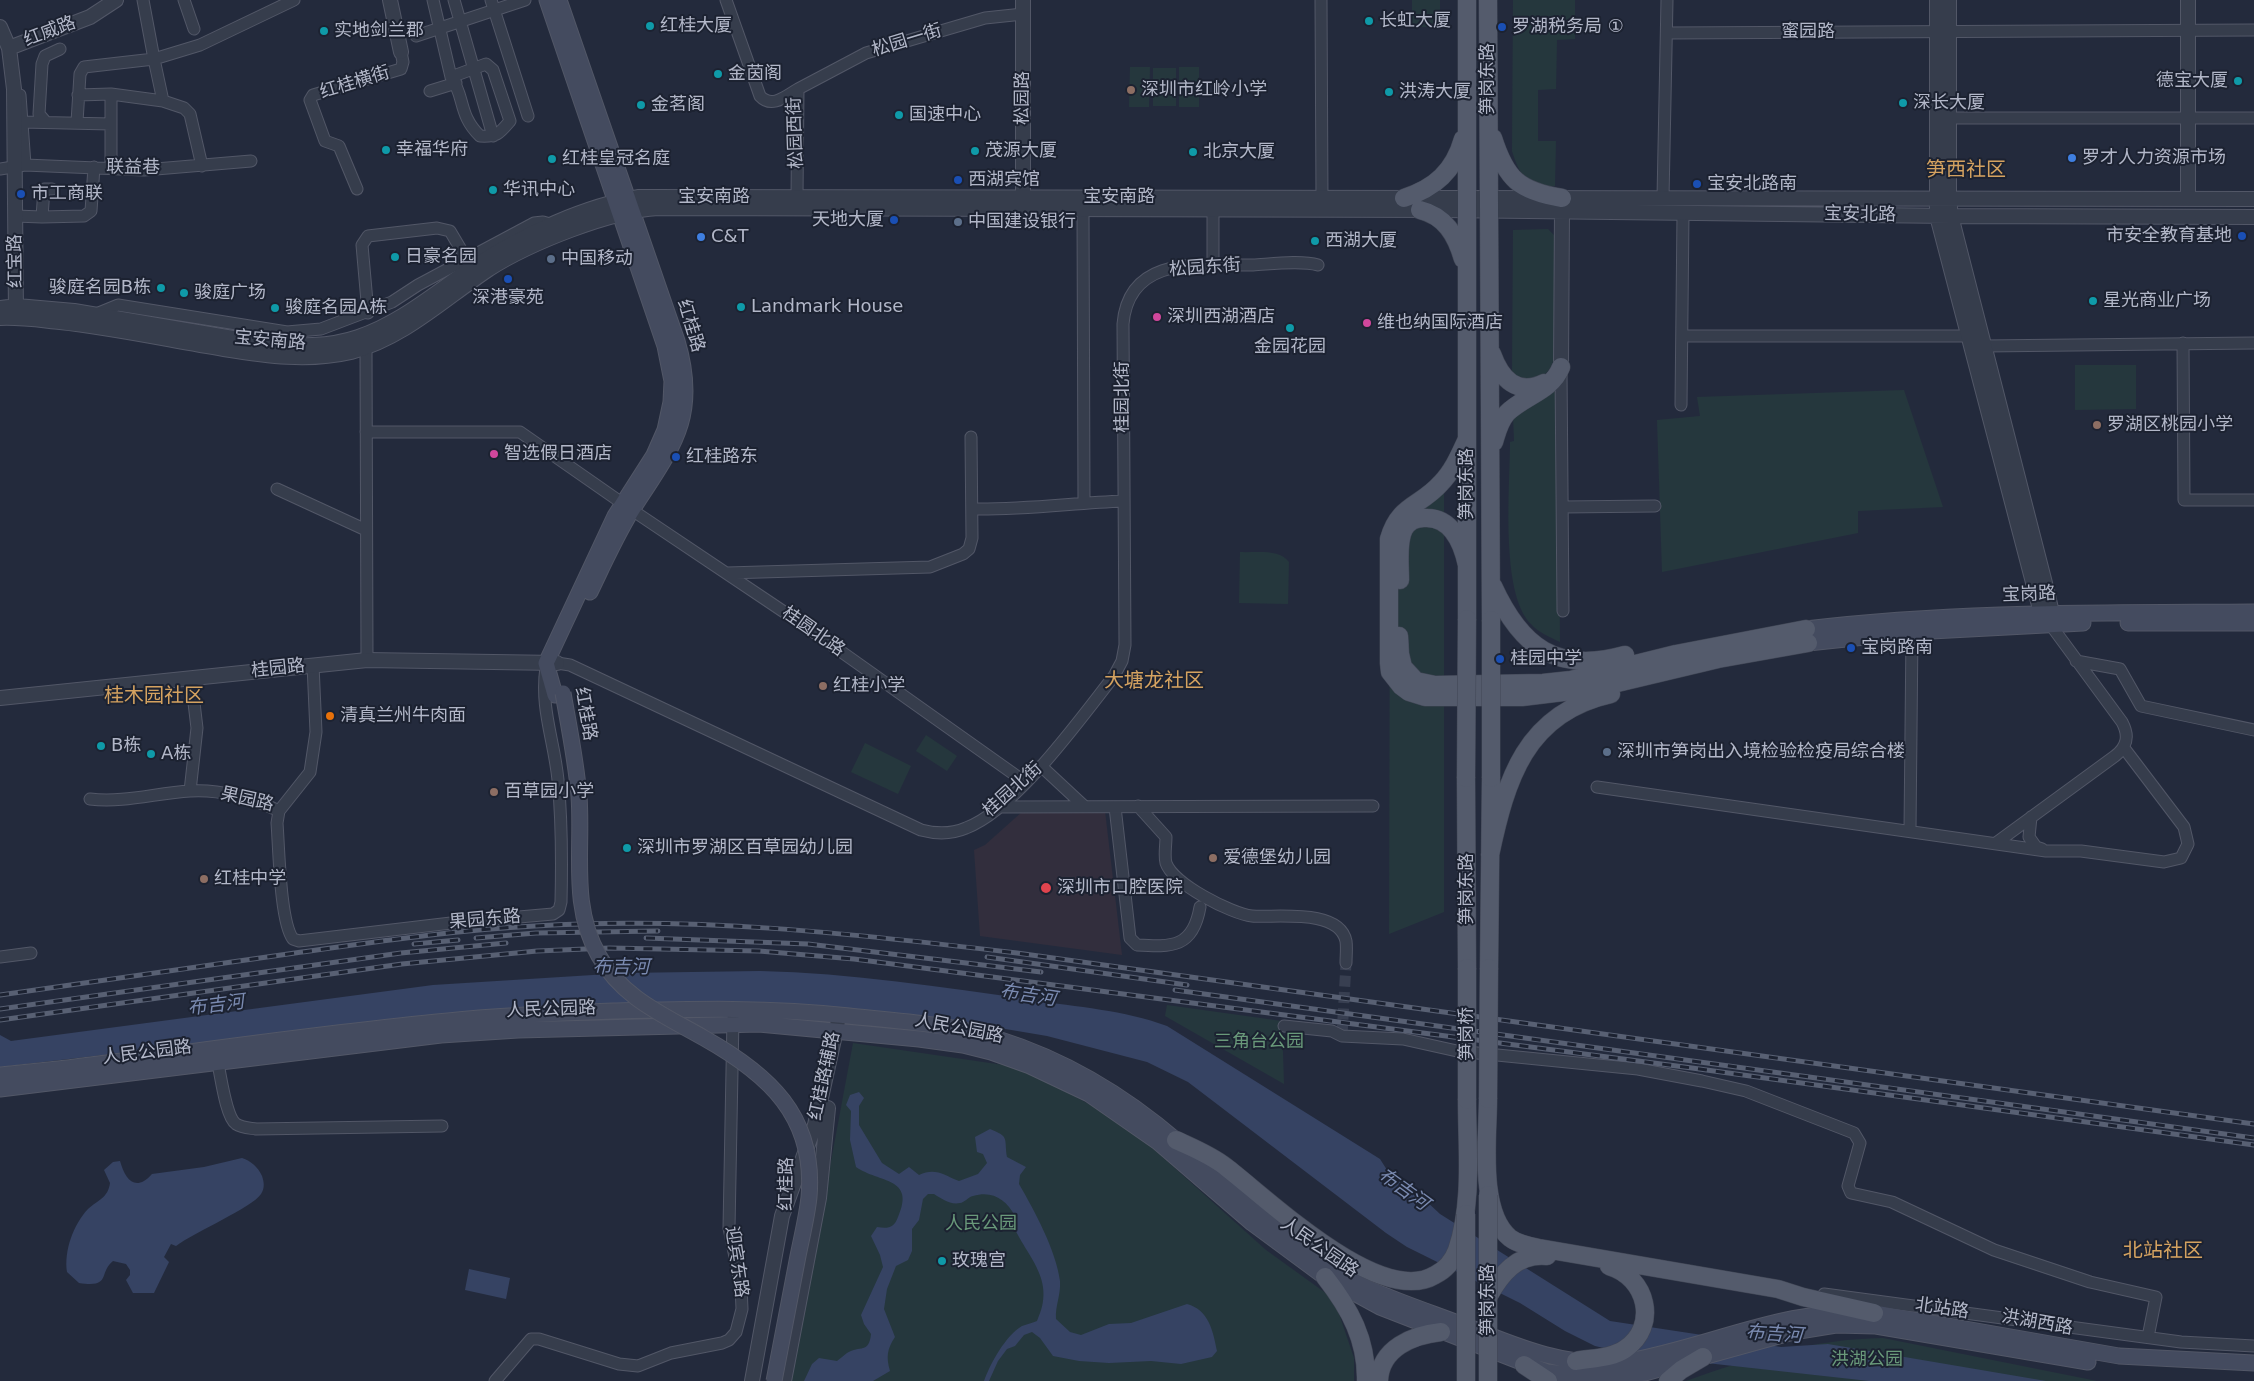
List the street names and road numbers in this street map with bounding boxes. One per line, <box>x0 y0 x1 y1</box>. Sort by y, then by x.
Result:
street label: 红威路 <box>21 12 79 52</box>
street label: 松园一街 <box>869 20 945 62</box>
street label: 蜜园路 <box>1781 21 1835 43</box>
street label: 笋岗东路 <box>1477 43 1499 115</box>
street label: 红桂横街 <box>317 62 393 104</box>
street label: 松园路 <box>1012 71 1034 125</box>
street label: 松园西街 <box>784 97 808 169</box>
street label: 联益巷 <box>106 157 160 179</box>
street label: 宝安南路 <box>678 186 750 208</box>
street label: 宝安南路 <box>1083 186 1155 208</box>
street label: 宝安北路 <box>1824 204 1896 226</box>
street label: 红宝路 <box>5 234 27 288</box>
street label: 松园东街 <box>1168 255 1242 281</box>
street label: 红桂路 <box>672 297 708 355</box>
street label: 宝安南路 <box>233 327 307 355</box>
street label: 桂园北街 <box>1112 361 1134 433</box>
street label: 笋岗东路 <box>1456 448 1478 520</box>
street label: 宝岗路 <box>2002 583 2056 607</box>
street label: 桂圆北路 <box>777 603 849 661</box>
street label: 桂园路 <box>250 655 306 683</box>
street label: 红桂路 <box>570 686 600 742</box>
street label: 桂园北街 <box>979 758 1047 822</box>
street label: 果园路 <box>218 783 276 817</box>
street label: 笋岗东路 <box>1456 853 1478 925</box>
street label: 果园东路 <box>448 906 522 934</box>
street label: 人民公园路 <box>506 998 596 1022</box>
street label: 笋岗桥 <box>1456 1007 1478 1061</box>
street label: 人民公园路 <box>913 1010 1005 1048</box>
street label: 红桂路辅路 <box>805 1030 845 1122</box>
street label: 人民公园路 <box>101 1037 193 1069</box>
street label: 红桂路 <box>776 1157 798 1211</box>
street label: 人民公园路 <box>1276 1213 1362 1283</box>
street label: 迎宾东路 <box>720 1225 752 1299</box>
street label: 笋岗东路 <box>1477 1264 1499 1336</box>
street label: 北站路 <box>1914 1295 1970 1323</box>
street label: 洪湖西路 <box>2000 1306 2074 1340</box>

